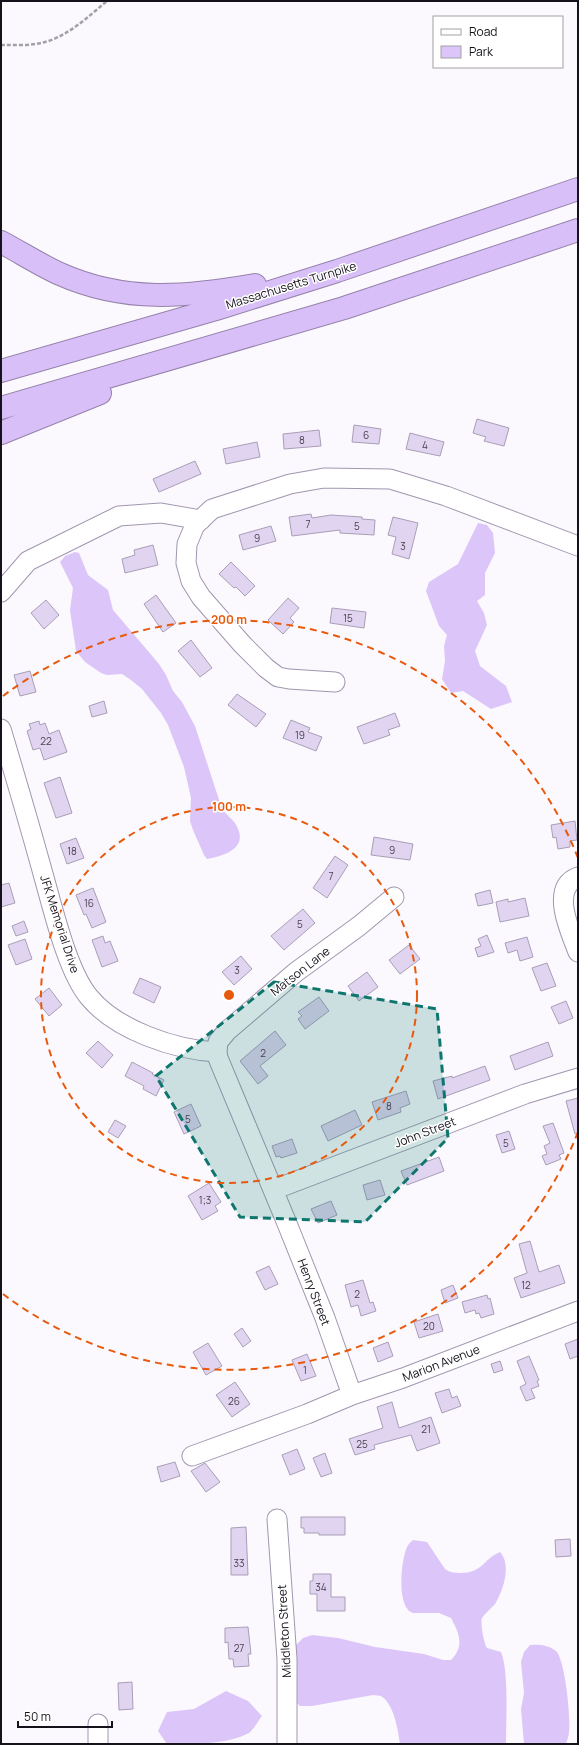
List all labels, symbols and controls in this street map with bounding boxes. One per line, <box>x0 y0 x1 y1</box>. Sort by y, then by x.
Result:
legend <box>433 16 563 68</box>
text: Road <box>469 23 497 40</box>
text: Park <box>469 43 494 60</box>
street label: Massachusetts Turnpike <box>224 257 358 313</box>
house number: 6 <box>363 428 369 442</box>
house number: 8 <box>299 433 305 447</box>
house number: 4 <box>422 438 428 452</box>
house number: 7 <box>305 517 311 531</box>
house number: 5 <box>354 519 360 533</box>
house number: 9 <box>254 531 260 545</box>
house number: 3 <box>400 539 406 553</box>
text: 200 m <box>211 611 247 628</box>
house number: 15 <box>343 611 353 625</box>
house number: 19 <box>295 728 305 742</box>
house number: 22 <box>40 734 52 748</box>
text: 100 m <box>212 798 246 815</box>
house number: 9 <box>389 843 395 857</box>
house number: 18 <box>67 844 77 858</box>
house number: 7 <box>328 869 334 883</box>
street label: JFK Memorial Drive <box>36 873 84 975</box>
house number: 16 <box>84 896 94 910</box>
house number: 5 <box>297 917 303 931</box>
street label: Matson Lane <box>267 942 333 1000</box>
house number: 3 <box>234 963 240 977</box>
centre of rings <box>222 988 236 1002</box>
house number: 2 <box>260 1046 266 1060</box>
house number: 8 <box>386 1099 392 1113</box>
house number: 5 <box>185 1112 191 1126</box>
street label: John Street <box>392 1112 458 1152</box>
house number: 5 <box>503 1136 509 1150</box>
house number: 1;3 <box>199 1193 211 1207</box>
street label: Henry Street <box>293 1256 335 1328</box>
house number: 12 <box>521 1278 531 1292</box>
house number: 2 <box>354 1287 360 1301</box>
house number: 20 <box>423 1319 435 1333</box>
street label: Marion Avenue <box>400 1340 482 1386</box>
house number: 1 <box>303 1363 307 1377</box>
house number: 26 <box>228 1394 240 1408</box>
house number: 21 <box>421 1422 431 1436</box>
house number: 25 <box>356 1437 368 1451</box>
house number: 33 <box>233 1556 245 1570</box>
house number: 34 <box>315 1580 327 1594</box>
street label: Middleton Street <box>273 1584 295 1678</box>
house number: 27 <box>234 1641 244 1655</box>
scale bar <box>18 1703 112 1729</box>
text: 50 m <box>24 1708 51 1725</box>

